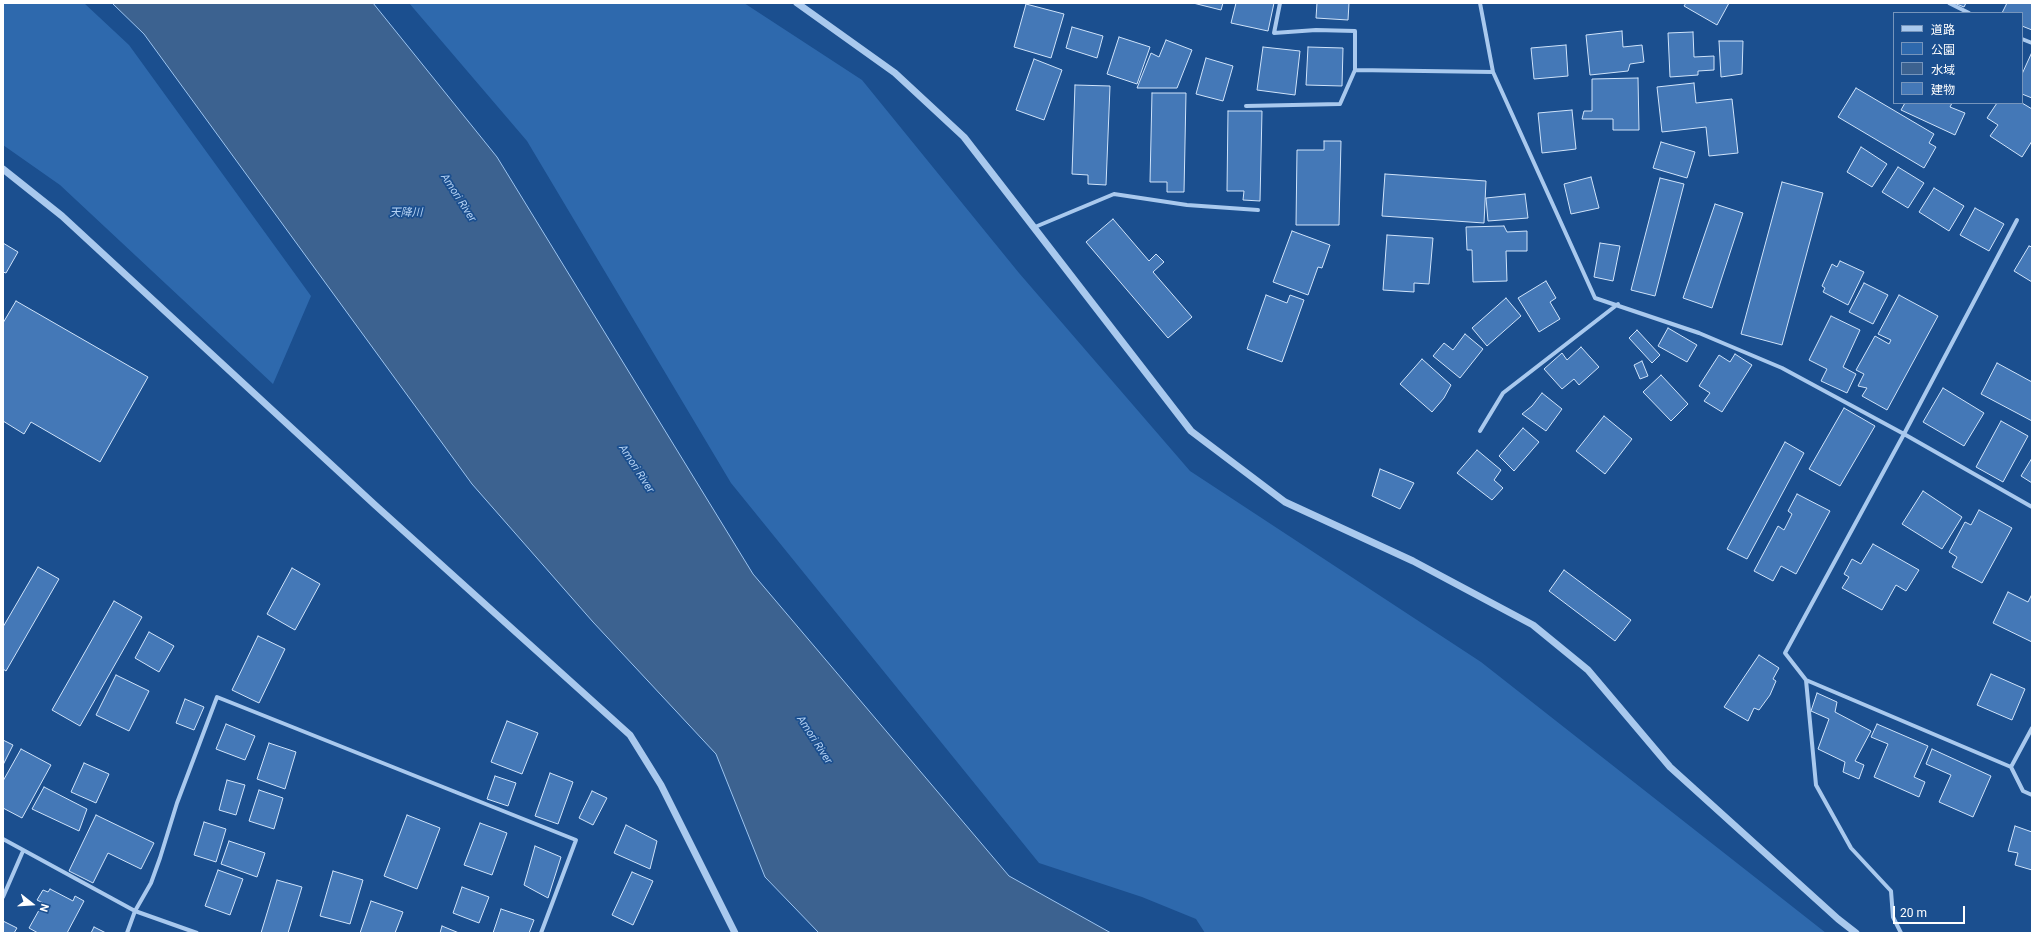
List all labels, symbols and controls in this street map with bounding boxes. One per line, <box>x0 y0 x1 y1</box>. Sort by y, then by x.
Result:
legend <box>1893 12 2023 104</box>
text: 道路 <box>1931 23 1955 37</box>
text: 公園 <box>1931 43 1955 57</box>
text: 水域 <box>1931 63 1955 77</box>
text: 建物 <box>1931 83 1955 97</box>
water label: Amori River <box>438 171 478 225</box>
water label: 天降川 <box>390 206 422 220</box>
water label: Amori River <box>616 442 656 496</box>
water label: Amori River <box>794 713 834 767</box>
north arrow <box>12 884 52 924</box>
scale bar <box>1895 898 1967 924</box>
text: N <box>37 902 51 913</box>
text: 20 m <box>1900 906 1927 920</box>

